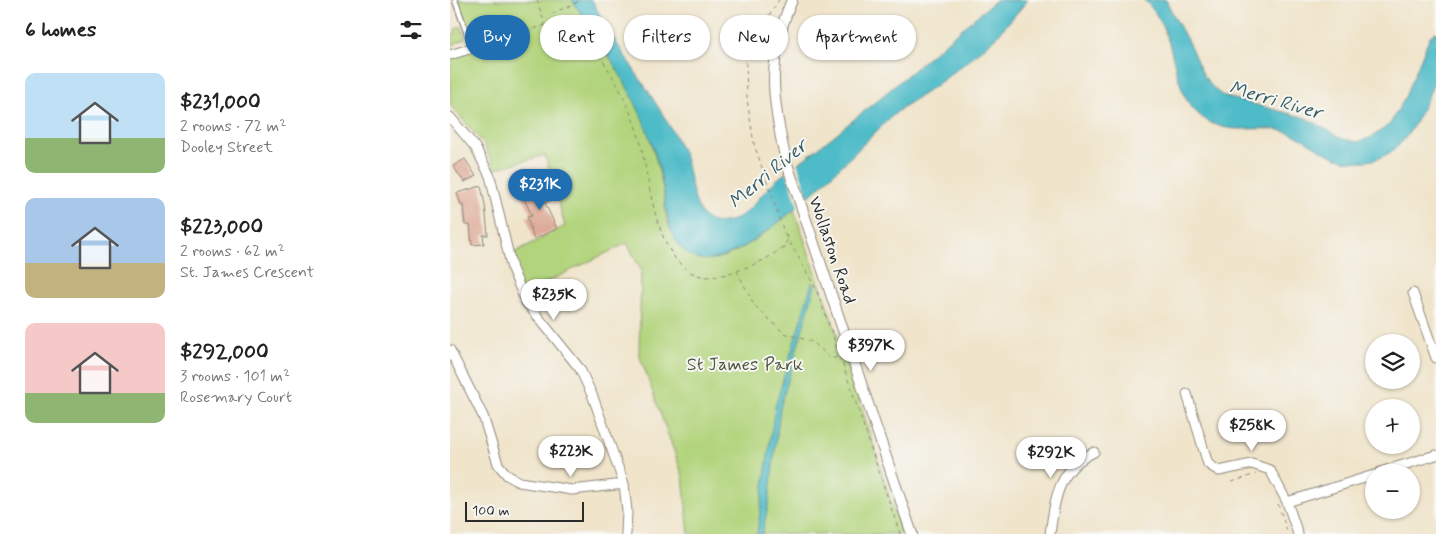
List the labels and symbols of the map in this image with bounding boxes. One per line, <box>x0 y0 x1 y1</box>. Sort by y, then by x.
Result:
water label: Merri River <box>1226 75 1328 126</box>
water label: Merri River <box>723 132 815 214</box>
pin: $231K <box>505 168 575 211</box>
street label: Wollaston Road <box>802 193 862 307</box>
pin: $235K <box>519 278 589 321</box>
pin: $397K <box>836 330 906 372</box>
park label: St James Park <box>687 353 803 377</box>
pin: $258K <box>1217 410 1287 452</box>
pin: $223K <box>536 436 606 478</box>
pin: $292K <box>1016 436 1086 479</box>
scale bar <box>465 499 584 522</box>

